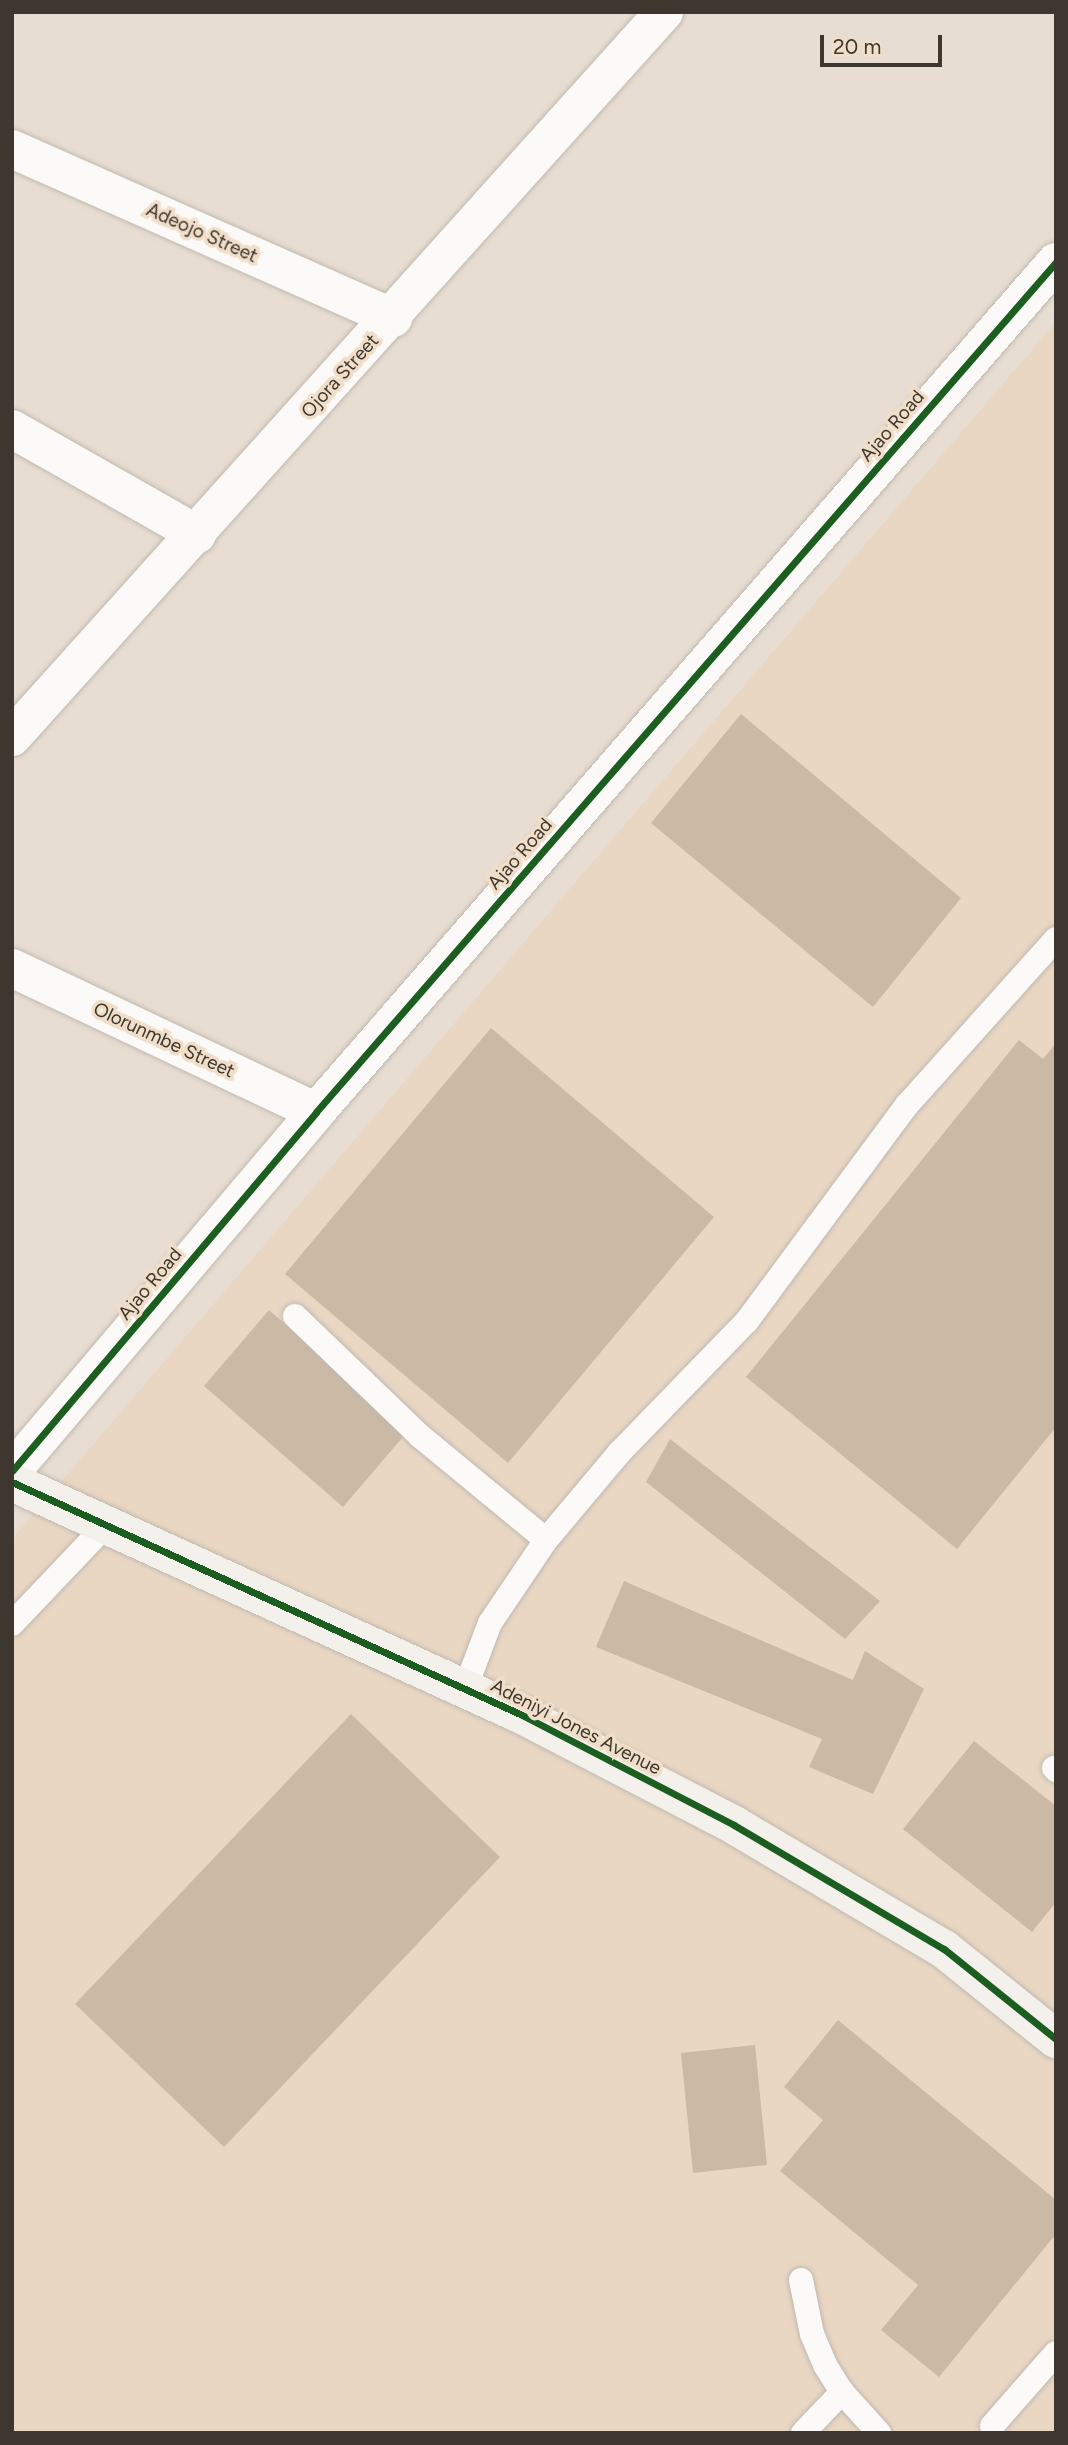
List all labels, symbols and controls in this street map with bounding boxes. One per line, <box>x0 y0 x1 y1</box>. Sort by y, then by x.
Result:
scale bar <box>823 21 946 65</box>
text: 20 m <box>833 34 881 59</box>
street label: Adeojo Street <box>143 198 261 268</box>
street label: Ojora Street <box>296 329 384 423</box>
street label: Ajao Road <box>855 386 929 466</box>
street label: Ajao Road <box>483 814 557 894</box>
street label: Olorunmbe Street <box>90 997 238 1083</box>
street label: Ajao Road <box>113 1243 187 1325</box>
street label: Adeniyi Jones Avenue <box>487 1674 665 1780</box>

